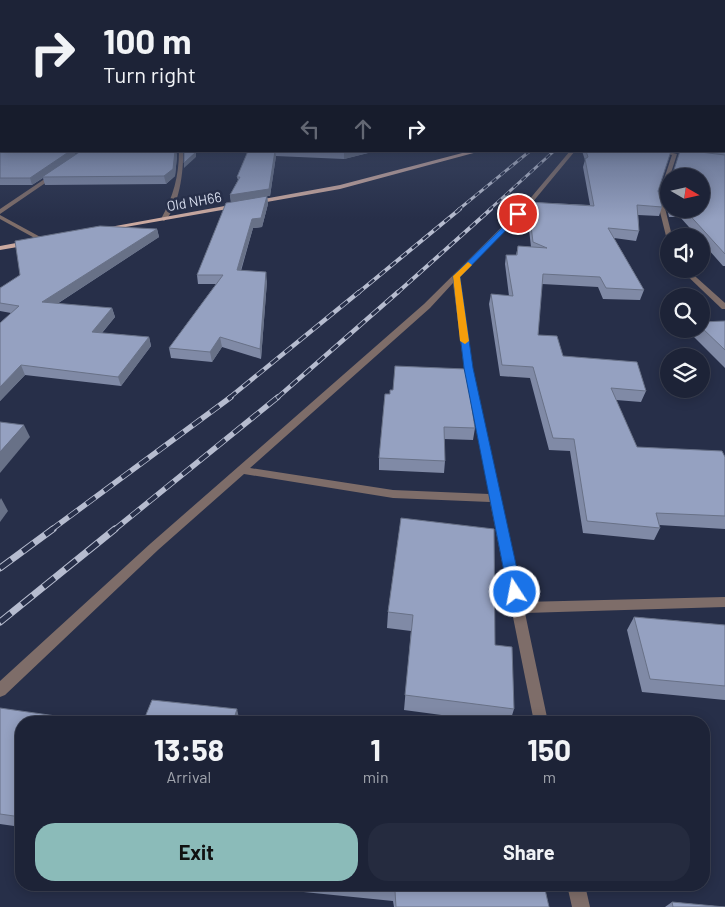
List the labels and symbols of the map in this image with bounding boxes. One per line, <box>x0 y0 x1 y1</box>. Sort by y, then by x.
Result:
north arrow <box>660 168 710 218</box>
street label: Old NH66 <box>165 188 223 214</box>
pin <box>497 193 539 235</box>
position arrow <box>488 565 540 617</box>

